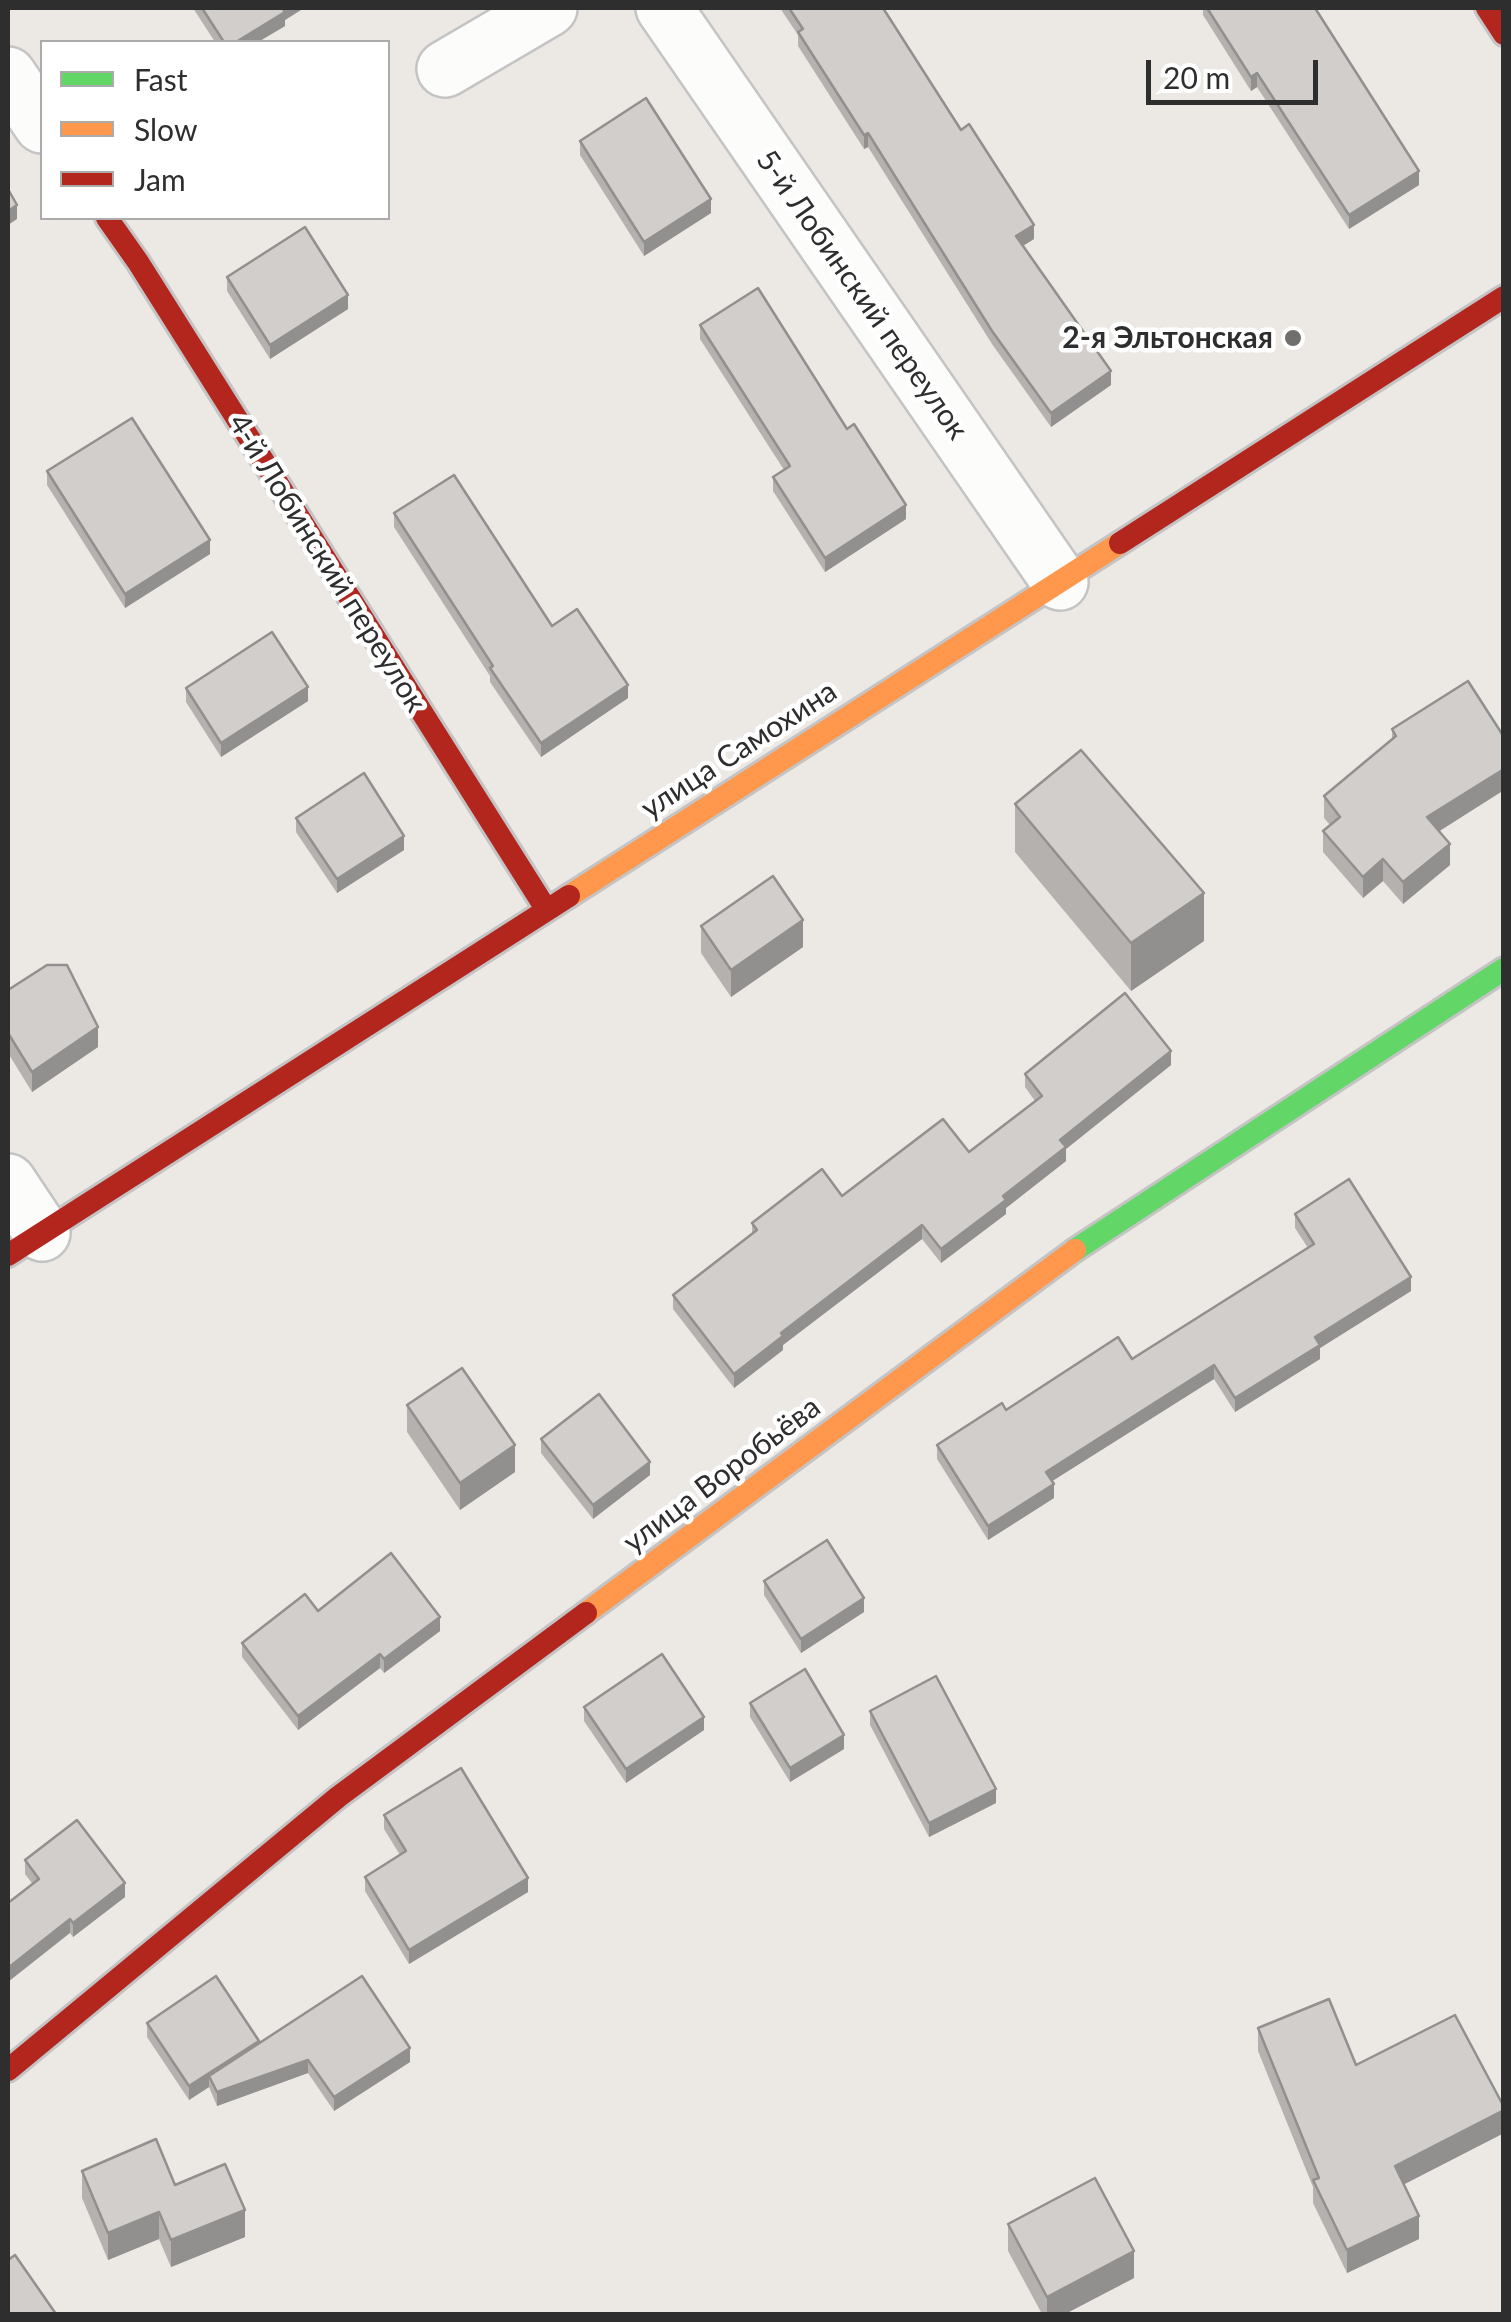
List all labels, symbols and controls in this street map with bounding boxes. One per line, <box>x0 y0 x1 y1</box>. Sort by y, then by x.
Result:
legend <box>40 40 390 220</box>
scale bar <box>1151 40 1324 102</box>
text: 20 m <box>1163 59 1230 95</box>
text: Fast <box>134 61 188 97</box>
text: Slow <box>134 111 197 147</box>
street label: 5-й Лобинский переулок <box>748 143 976 447</box>
text: Jam <box>134 161 186 197</box>
place label: 2-я Эльтонская <box>1062 320 1273 356</box>
marker: 2-я Эльтонская <box>1282 327 1304 349</box>
street label: 4-й Лобинский переулок <box>220 407 434 719</box>
street label: улица Самохина <box>634 673 844 827</box>
street label: улица Воробьёва <box>616 1389 828 1561</box>

